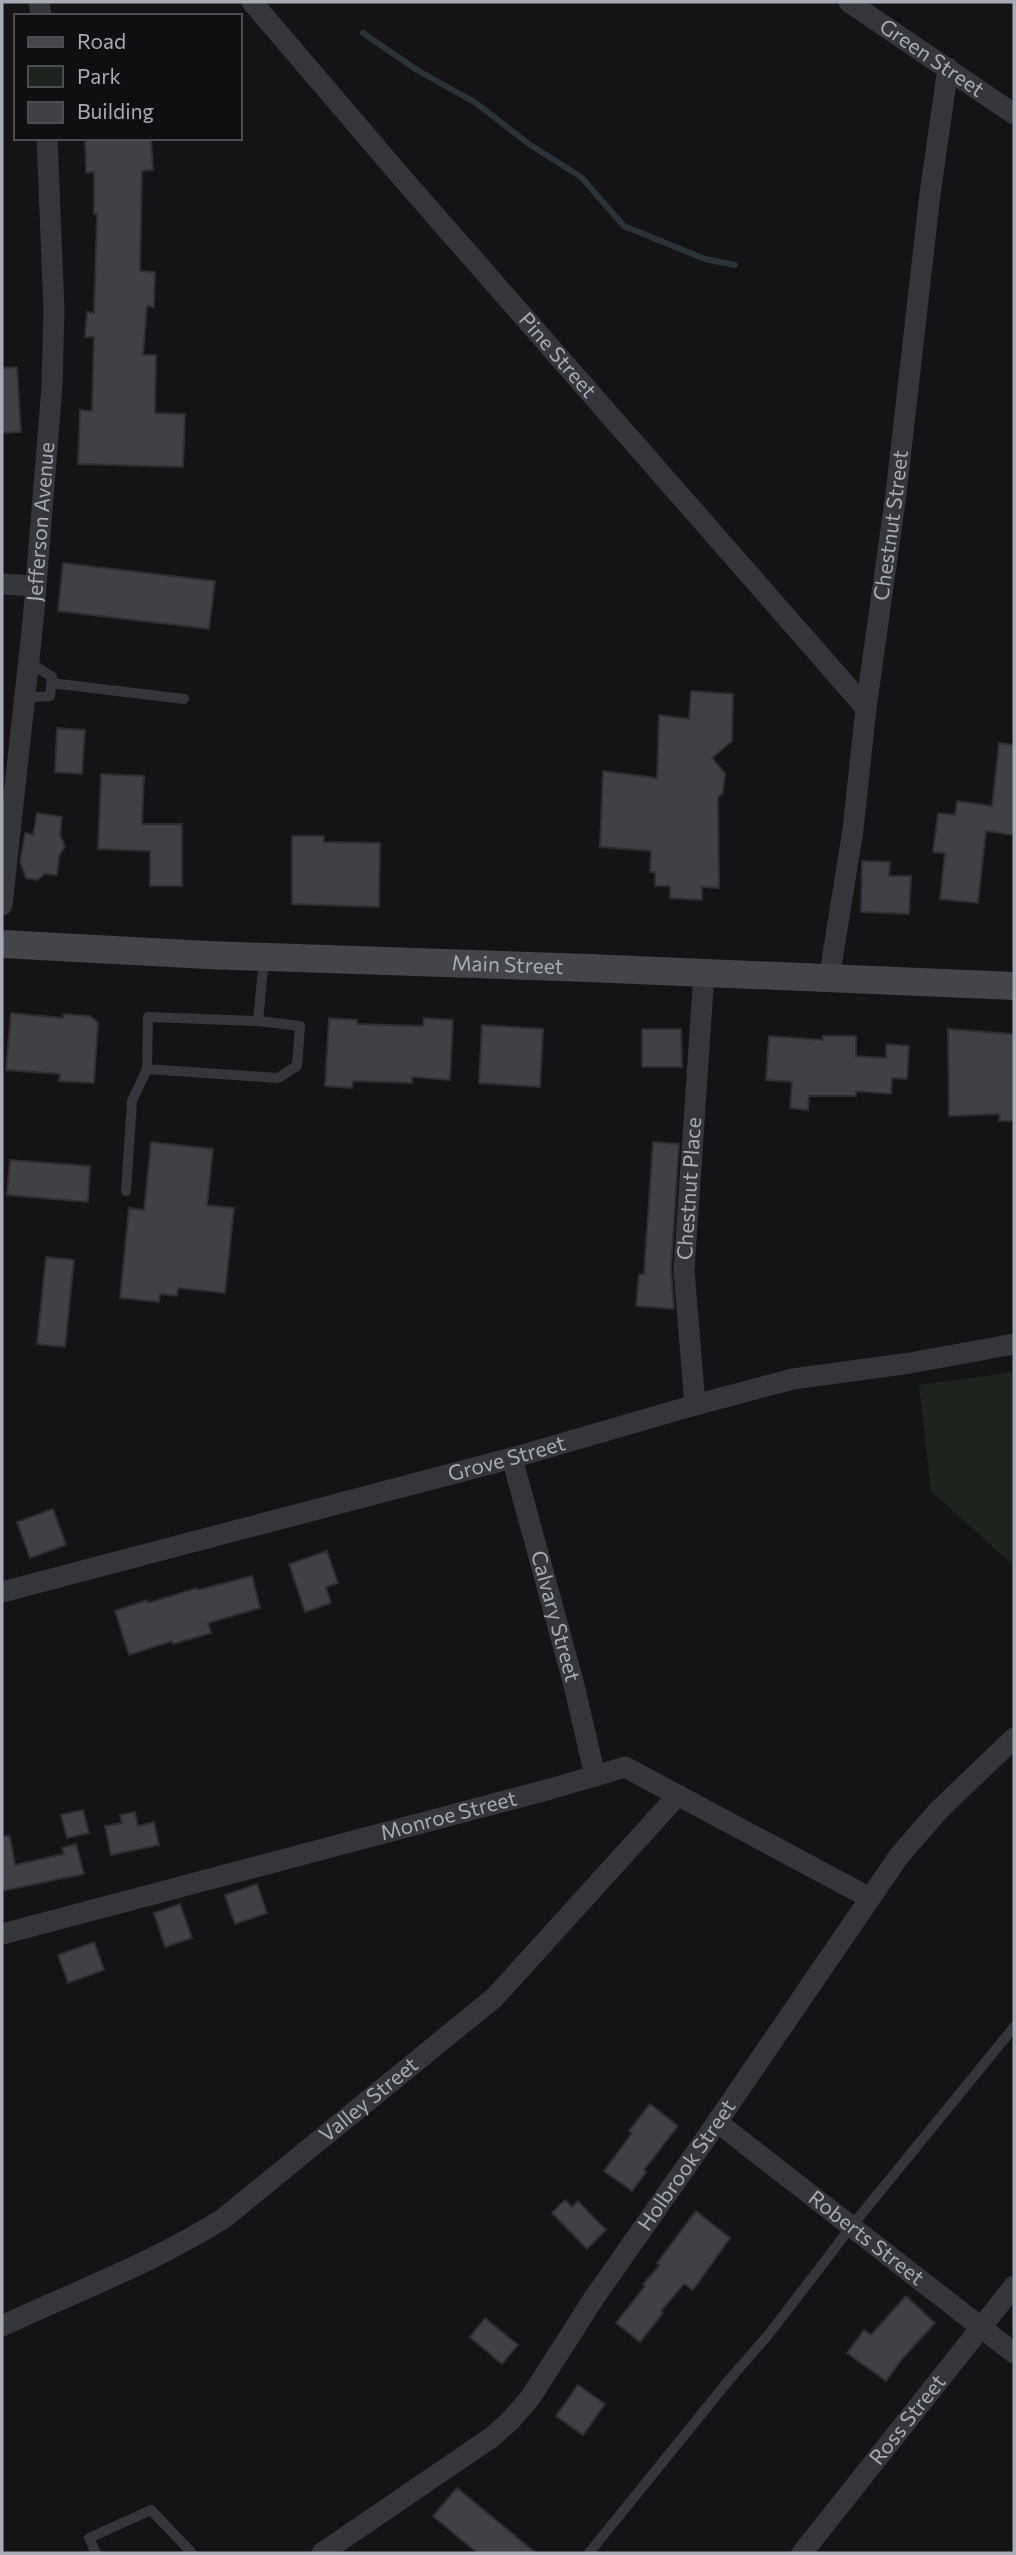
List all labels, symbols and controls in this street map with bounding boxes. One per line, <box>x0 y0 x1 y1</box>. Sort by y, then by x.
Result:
street label: Green Street <box>875 13 990 101</box>
legend <box>14 14 242 140</box>
text: Road <box>77 28 126 53</box>
text: Park <box>77 63 121 88</box>
text: Building <box>77 98 154 123</box>
street label: Pine Street <box>514 307 603 402</box>
street label: Jefferson Avenue <box>21 441 58 603</box>
street label: Chestnut Street <box>867 449 912 602</box>
street label: Main Street <box>451 949 564 978</box>
street label: Chestnut Place <box>671 1116 705 1261</box>
street label: Grove Street <box>445 1429 568 1485</box>
street label: Calvary Street <box>527 1547 586 1684</box>
street label: Monroe Street <box>377 1784 519 1844</box>
street label: Valley Street <box>313 2051 422 2146</box>
street label: Holbrook Street <box>631 2094 740 2235</box>
street label: Roberts Street <box>804 2184 930 2290</box>
street label: Ross Street <box>863 2369 950 2469</box>

